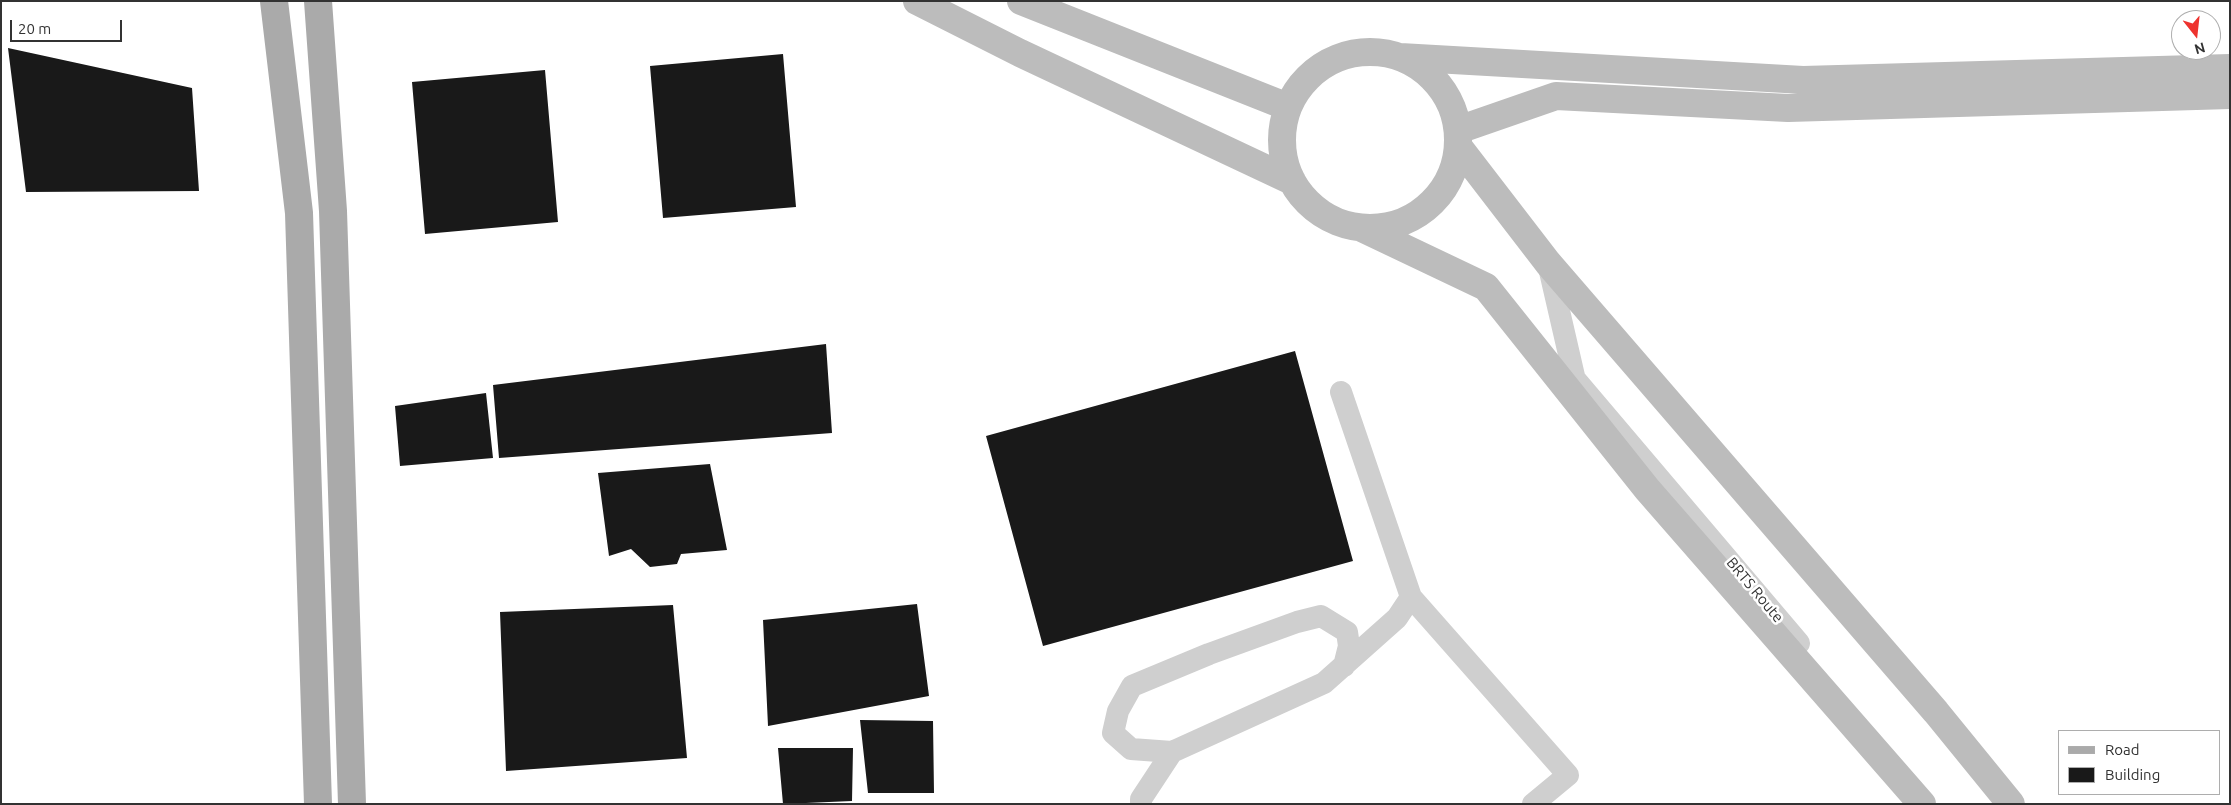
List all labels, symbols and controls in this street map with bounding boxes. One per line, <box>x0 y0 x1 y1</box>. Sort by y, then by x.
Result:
scale bar <box>12 10 125 42</box>
north arrow <box>2171 10 2221 60</box>
text: 20 m <box>18 20 51 37</box>
text: N <box>2193 39 2207 58</box>
street label: BRTS Route <box>1723 554 1787 626</box>
legend <box>2058 730 2221 795</box>
text: Road <box>2105 741 2140 758</box>
text: Building <box>2105 766 2160 783</box>

